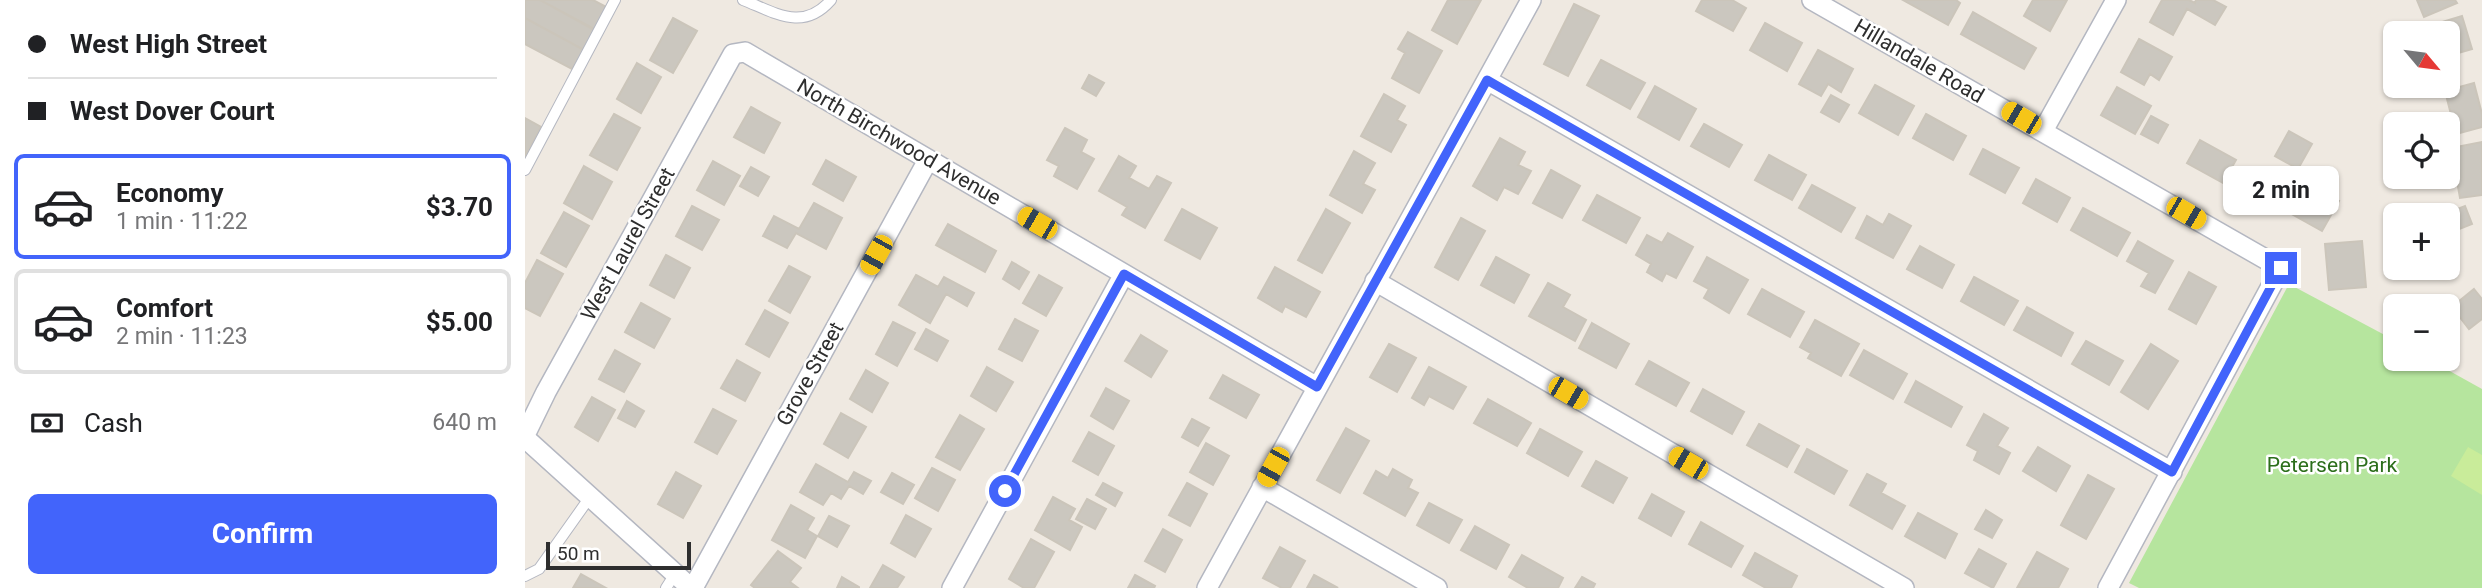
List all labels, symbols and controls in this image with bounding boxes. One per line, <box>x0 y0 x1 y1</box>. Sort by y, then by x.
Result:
street label: Hillandale Road <box>1850 14 1988 108</box>
north arrow <box>2383 21 2461 98</box>
map controls <box>2383 21 2460 371</box>
text: West High Street <box>70 29 267 59</box>
street label: North Birchwood Avenue <box>793 74 1005 210</box>
text: West Dover Court <box>70 96 275 126</box>
car <box>1998 98 2045 138</box>
button: locate <box>2383 112 2460 189</box>
street label: West Laurel Street <box>576 164 680 324</box>
callout: 2 min <box>2223 166 2339 216</box>
icon: car <box>32 175 95 238</box>
text: 2 min <box>2252 177 2310 204</box>
text: Economy <box>116 178 223 208</box>
text: $3.70 <box>426 192 493 222</box>
car <box>2163 193 2210 233</box>
car <box>1014 203 1061 243</box>
button: + <box>2383 203 2460 280</box>
text: 1 min · 11:22 <box>116 208 248 235</box>
car <box>857 232 896 278</box>
route end <box>2265 252 2297 284</box>
icon: car <box>32 290 95 353</box>
text: Comfort <box>116 293 213 323</box>
button: − <box>2383 294 2460 371</box>
text: $5.00 <box>426 307 493 337</box>
street label: Grove Street <box>772 318 848 430</box>
text: 2 min · 11:23 <box>116 323 248 350</box>
car <box>1545 373 1592 413</box>
icon: cash <box>28 404 66 442</box>
text: Cash <box>84 408 143 438</box>
text: 640 m <box>432 409 497 436</box>
car <box>1665 443 1712 483</box>
car <box>1254 444 1293 490</box>
park label: Petersen Park <box>2267 453 2398 477</box>
route start <box>989 475 1021 507</box>
button: Confirm <box>28 494 497 574</box>
scale bar <box>546 539 691 571</box>
text: 50 m <box>557 542 600 565</box>

